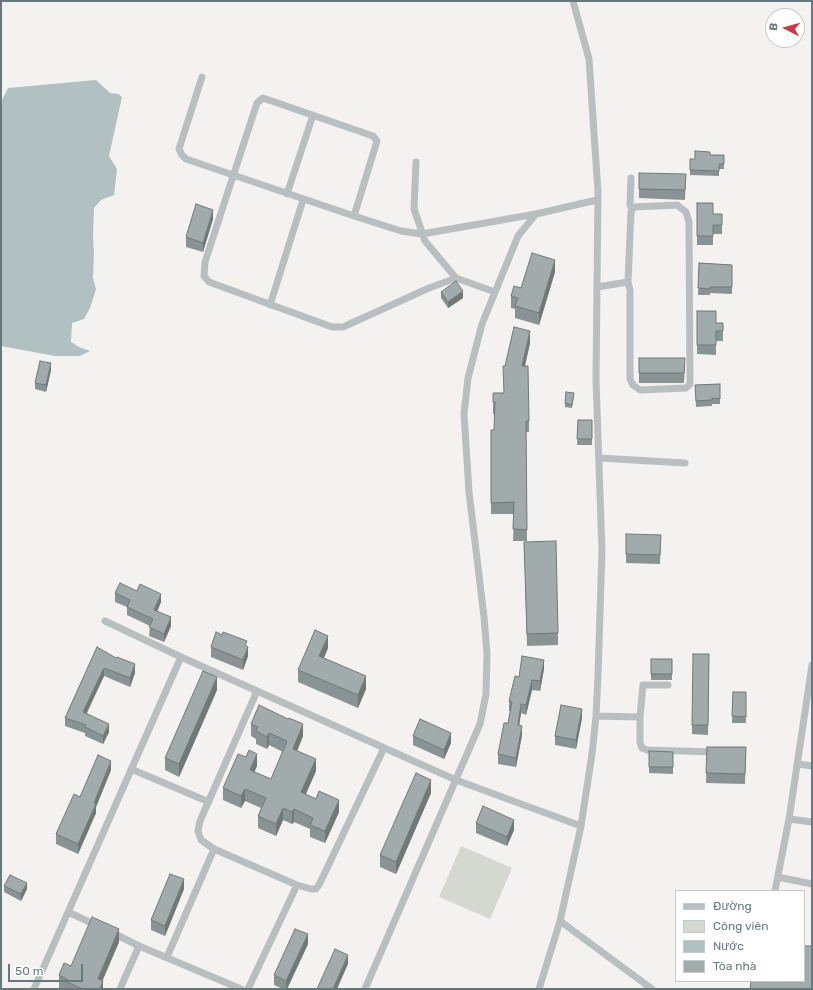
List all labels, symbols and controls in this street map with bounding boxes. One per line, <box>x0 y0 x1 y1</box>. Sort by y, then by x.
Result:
north arrow <box>765 8 805 48</box>
text: B <box>767 22 780 31</box>
legend <box>675 890 805 982</box>
text: Đường <box>713 899 752 913</box>
text: Công viên <box>713 919 768 933</box>
text: Nước <box>713 939 744 953</box>
scale bar <box>10 956 85 982</box>
text: Tòa nhà <box>713 959 756 973</box>
text: 50 m <box>15 964 43 978</box>

